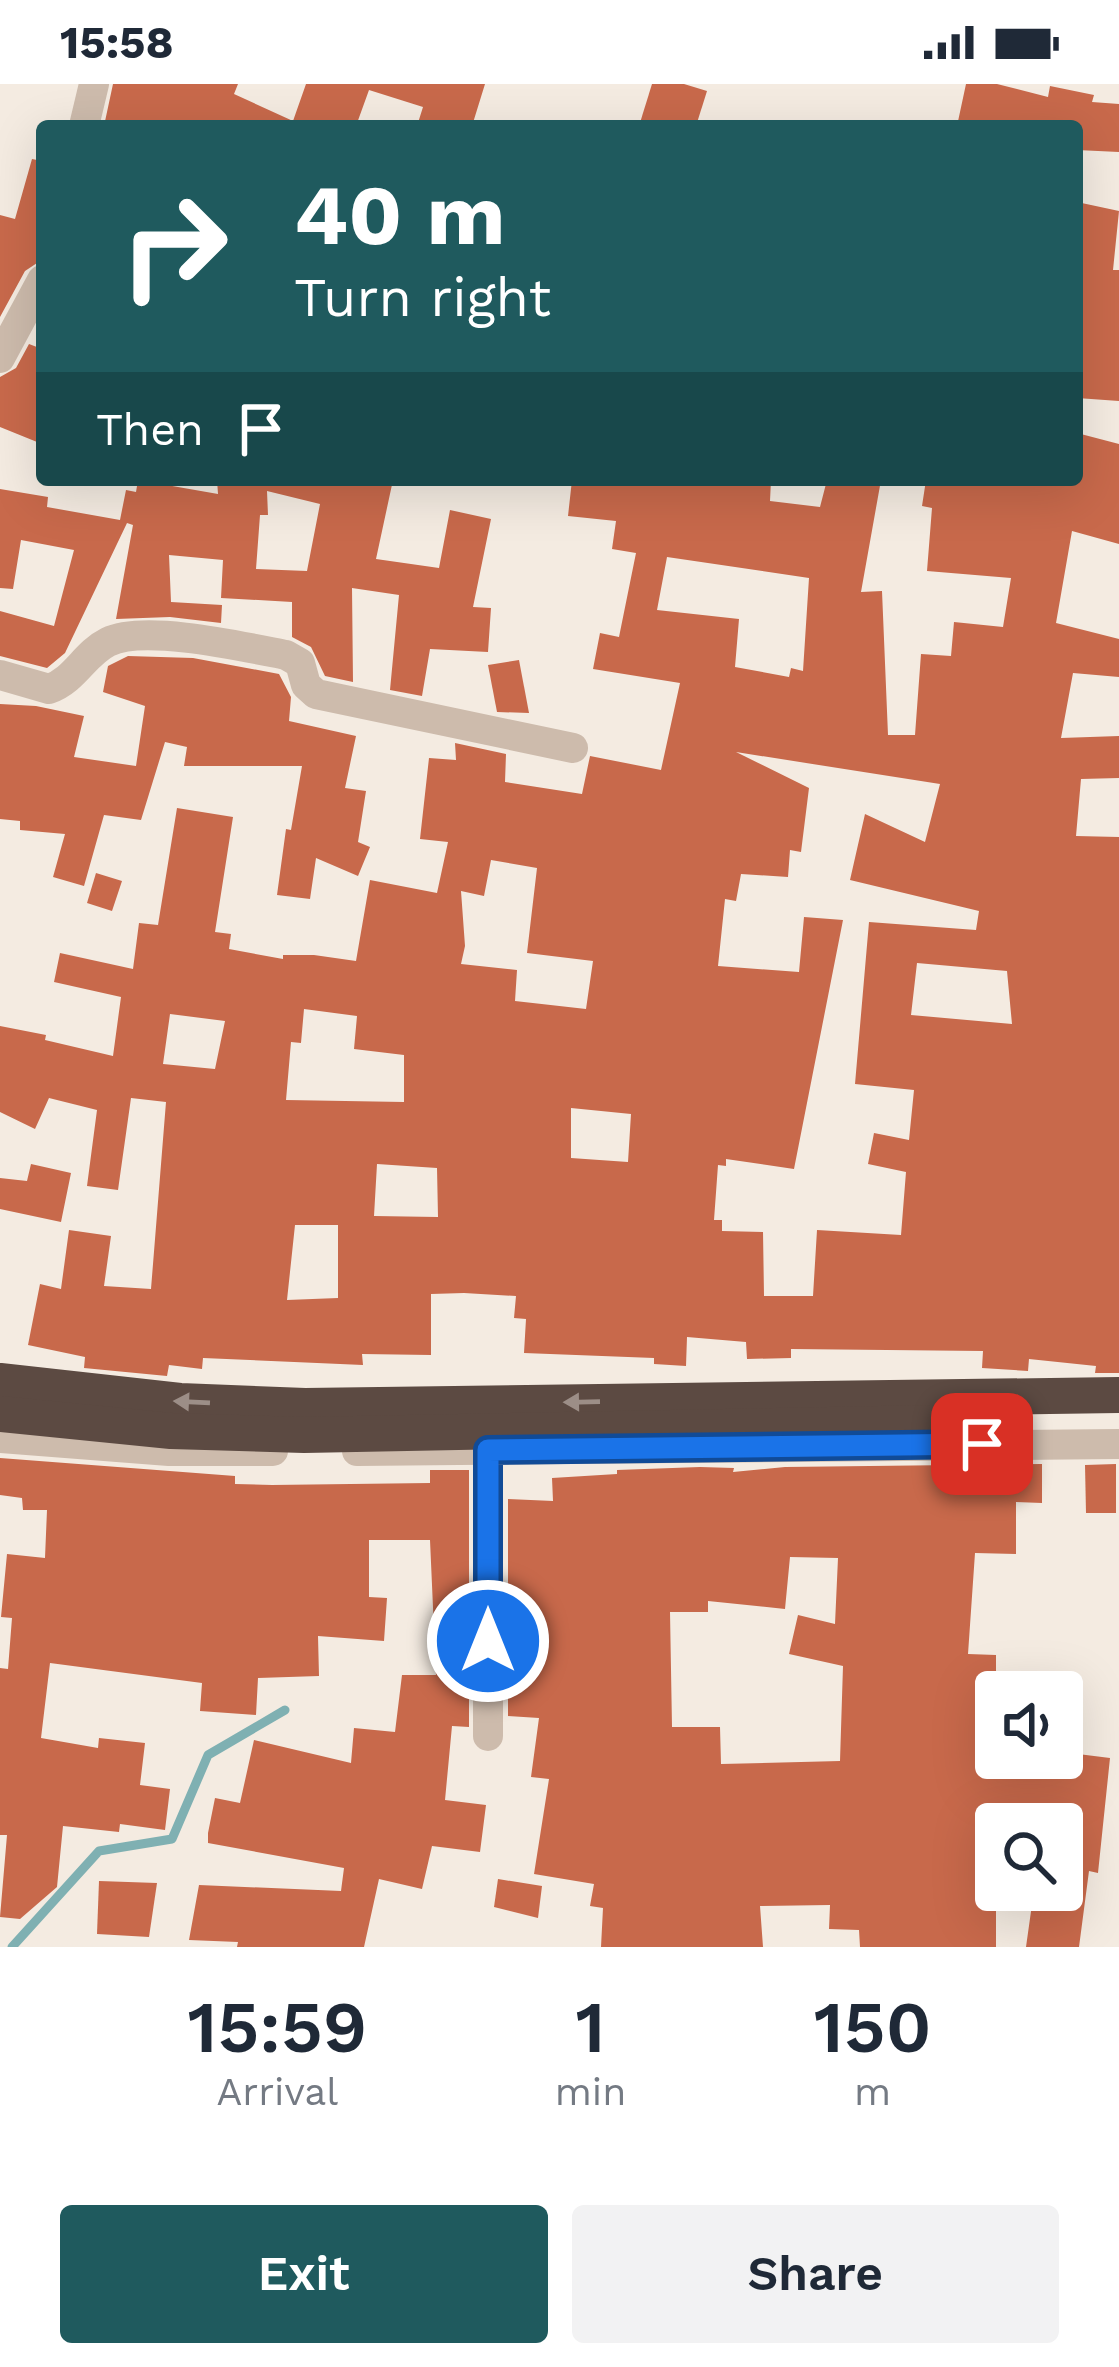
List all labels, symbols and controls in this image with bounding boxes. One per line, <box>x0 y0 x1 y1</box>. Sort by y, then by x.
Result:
text: 15:58 <box>60 16 174 69</box>
text: 40 m <box>294 166 505 264</box>
icon: right <box>96 168 252 324</box>
text: Turn right <box>294 266 551 329</box>
icon: arrive <box>228 396 294 462</box>
text: Then <box>96 403 204 456</box>
one-way arrow <box>172 1392 210 1411</box>
one-way arrow <box>562 1393 600 1412</box>
pin <box>931 1393 1033 1495</box>
icon: arrive <box>949 1411 1015 1477</box>
position arrow <box>425 1578 551 1704</box>
map controls <box>975 1671 1083 1911</box>
button: sound <box>975 1671 1083 1779</box>
button: search <box>975 1803 1083 1911</box>
text: 15:59 <box>187 1985 367 2069</box>
text: 1 <box>576 1985 606 2069</box>
text: 150 <box>814 1985 932 2069</box>
text: Arrival <box>216 2069 338 2114</box>
text: min <box>555 2069 626 2114</box>
text: m <box>854 2069 891 2114</box>
button: Exit <box>60 2205 548 2343</box>
button: Share <box>572 2205 1059 2343</box>

